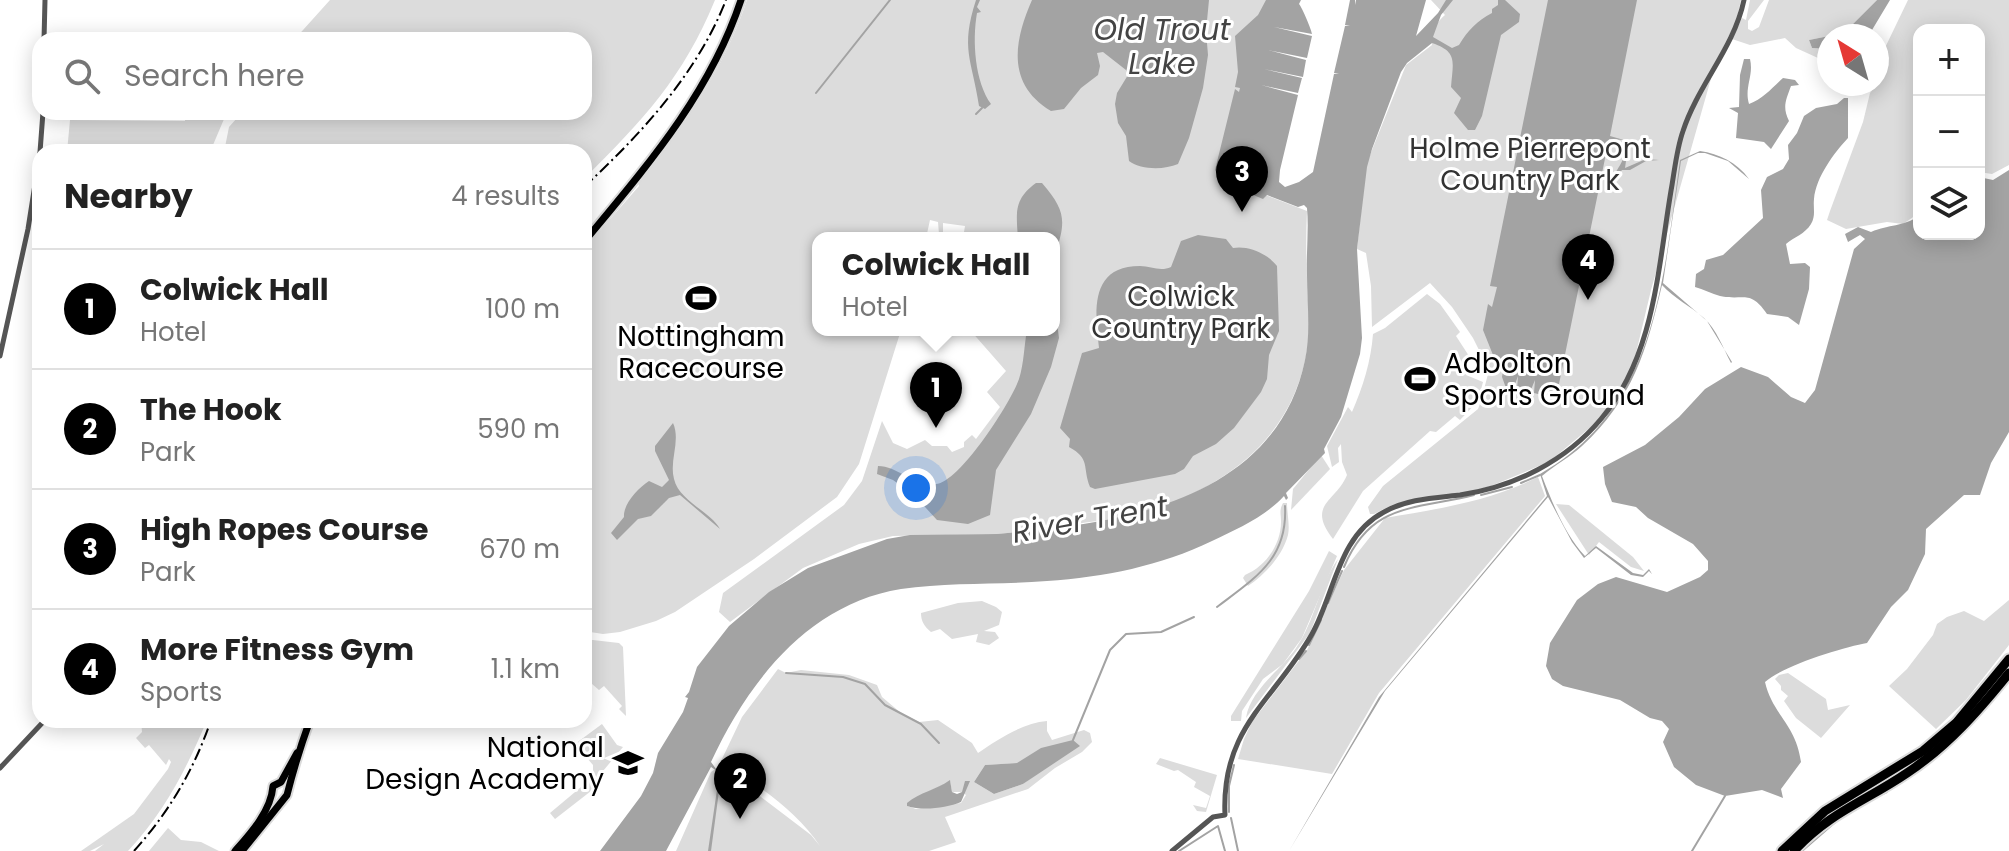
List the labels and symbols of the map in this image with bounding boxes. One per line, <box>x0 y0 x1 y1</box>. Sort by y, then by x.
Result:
water label: Old Trout Lake <box>1094 8 1232 85</box>
north arrow <box>1817 24 1889 96</box>
park label: Holme Pierrepont Country Park <box>1409 129 1651 200</box>
pin: 3 <box>1216 146 1268 212</box>
pin: 4 <box>1562 234 1614 300</box>
park label: Colwick Country Park <box>1091 277 1271 348</box>
sports icon: Nottingham Racecourse <box>684 281 718 315</box>
place label: Nottingham Racecourse <box>617 317 785 388</box>
place label: Adbolton Sports Ground <box>1444 344 1645 415</box>
pin: 1 <box>910 362 962 428</box>
sports icon: Adbolton Sports Ground <box>1403 362 1437 396</box>
your location <box>896 468 936 508</box>
water label: River Trent <box>1009 484 1172 554</box>
place label: National Design Academy <box>365 728 604 799</box>
school or university icon: National Design Academy <box>611 746 645 780</box>
pin: 2 <box>714 753 766 819</box>

